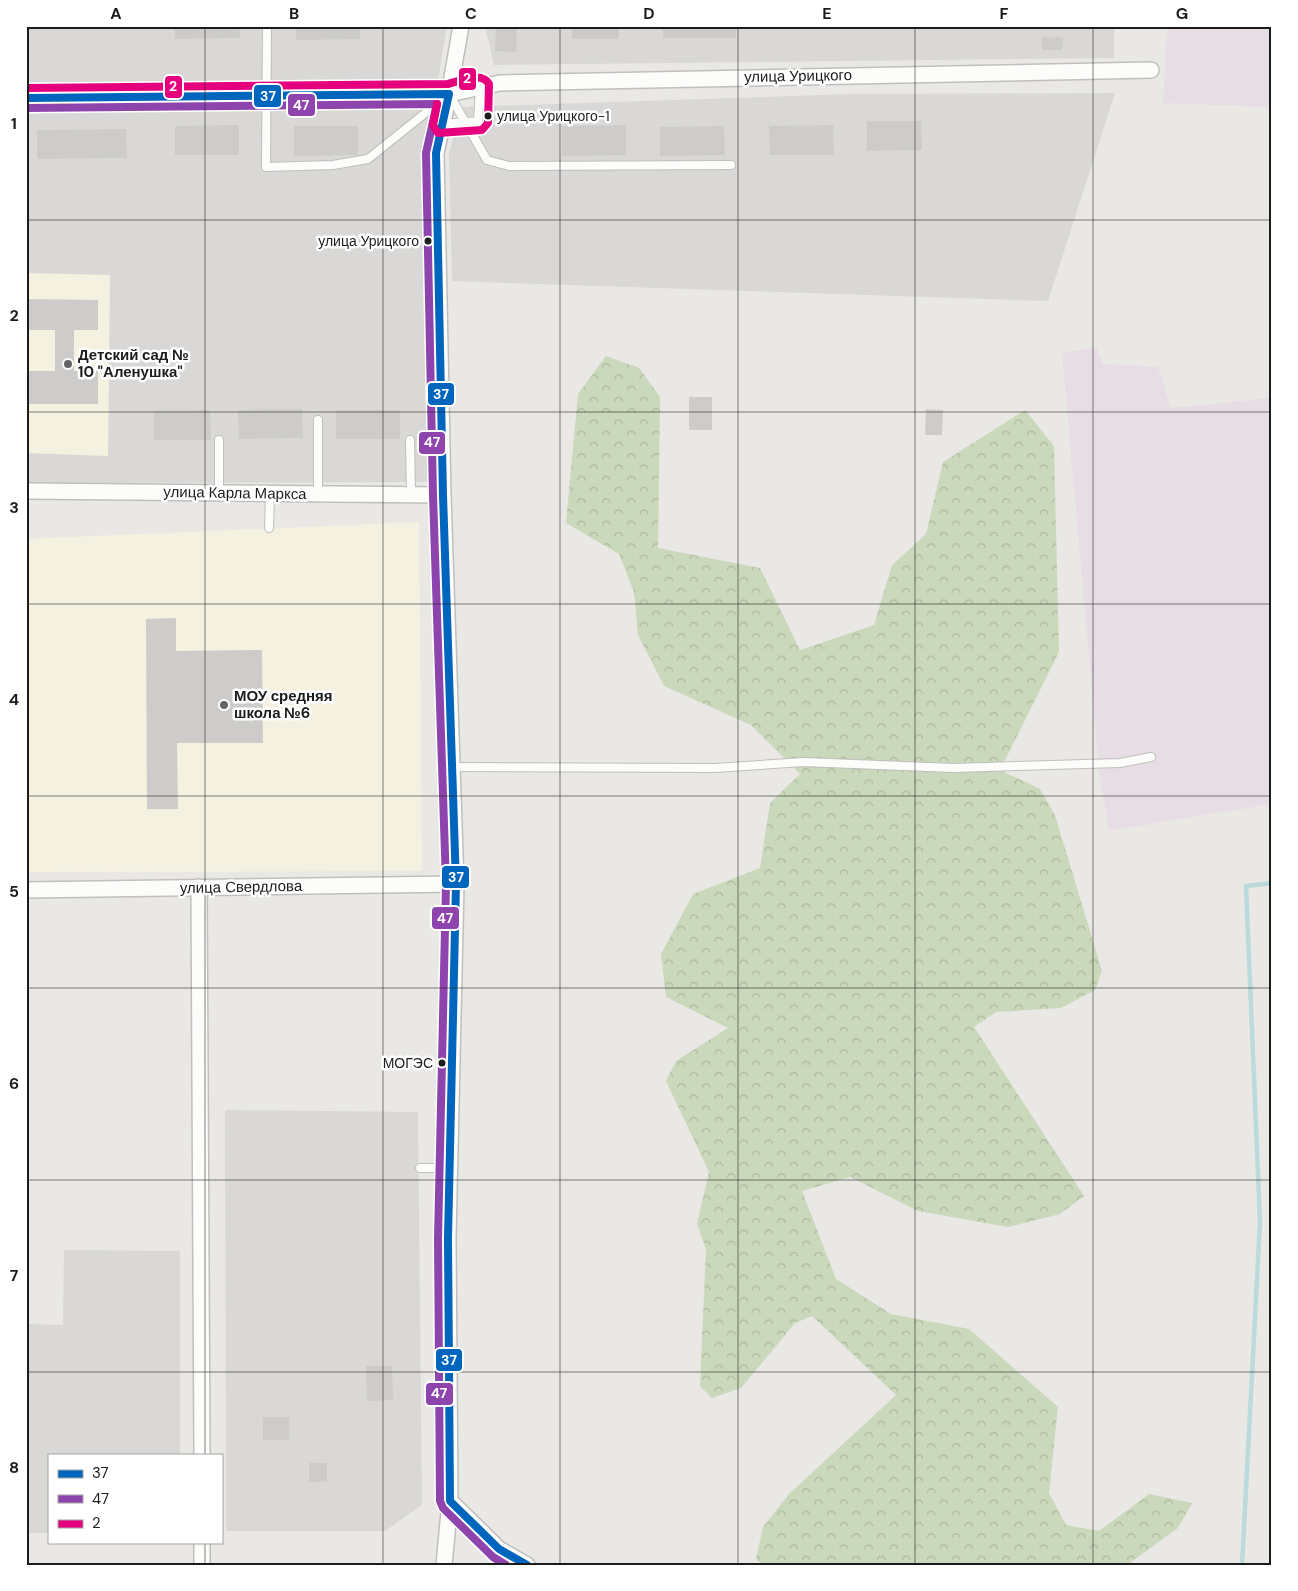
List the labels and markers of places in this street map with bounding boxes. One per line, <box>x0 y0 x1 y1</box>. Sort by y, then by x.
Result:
place label: улица Урицкого-1 <box>497 107 610 125</box>
marker: улица Урицкого-1 <box>483 111 493 121</box>
place label: улица Урицкого <box>318 232 419 250</box>
marker: улица Урицкого <box>423 236 433 246</box>
place label: Детский сад № 10 "Аленушка" <box>78 345 189 382</box>
marker: Детский сад № 10 "Аленушка" <box>62 358 74 370</box>
place label: МОУ средняя школа №6 <box>234 686 333 723</box>
marker: МОУ средняя школа №6 <box>218 699 230 711</box>
place label: МОГЭС <box>383 1054 433 1072</box>
marker: МОГЭС <box>437 1058 447 1068</box>

